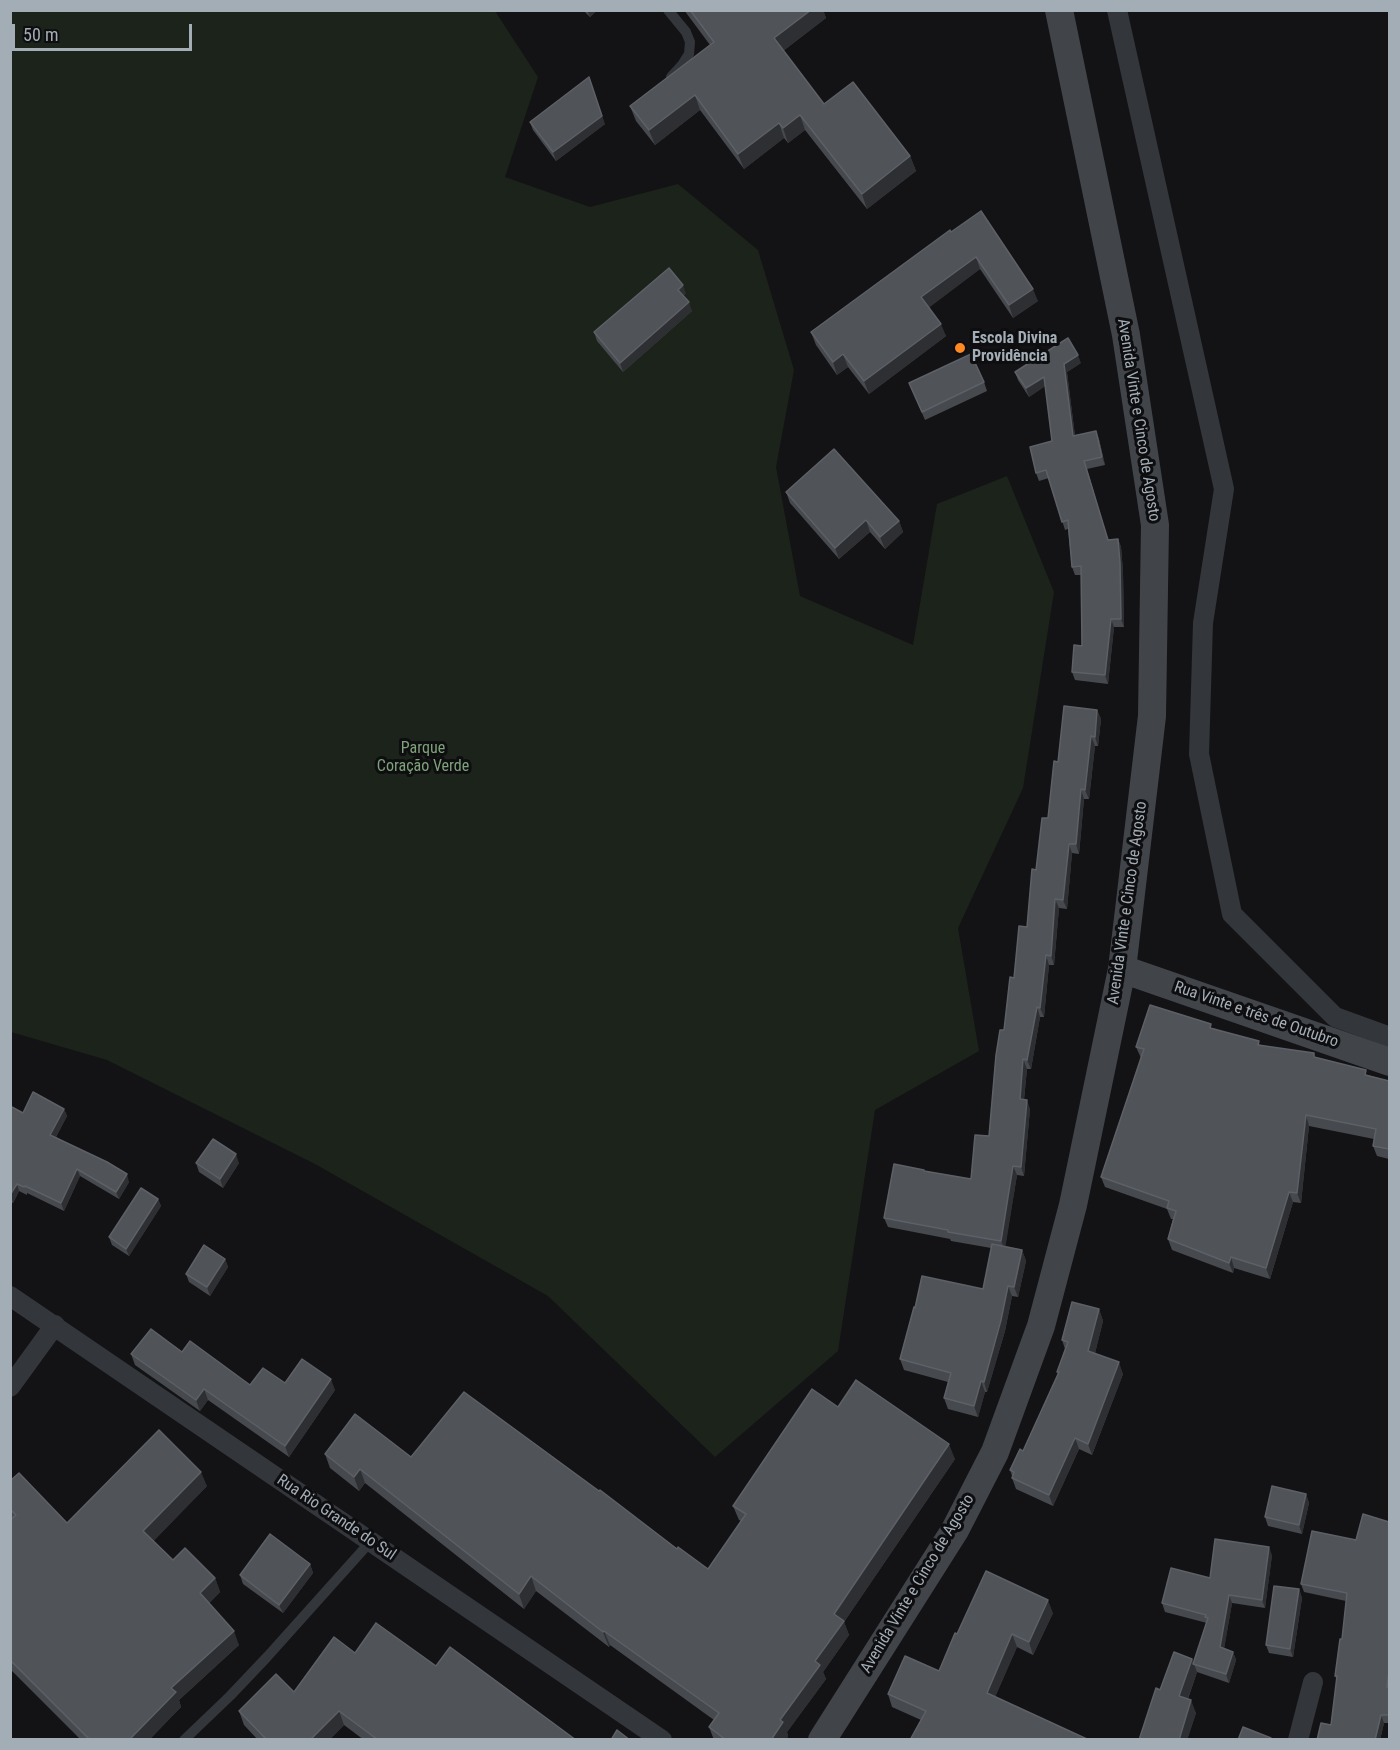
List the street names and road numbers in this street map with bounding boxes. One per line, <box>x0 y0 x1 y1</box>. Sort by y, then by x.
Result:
street label: Avenida Vinte e Cinco de Agosto <box>1112 317 1164 523</box>
street label: Avenida Vinte e Cinco de Agosto <box>1104 800 1152 1006</box>
street label: Rua Vinte e três de Outubro <box>1171 978 1341 1052</box>
street label: Rua Rio Grande do Sul <box>273 1471 399 1565</box>
street label: Avenida Vinte e Cinco de Agosto <box>857 1491 979 1677</box>

